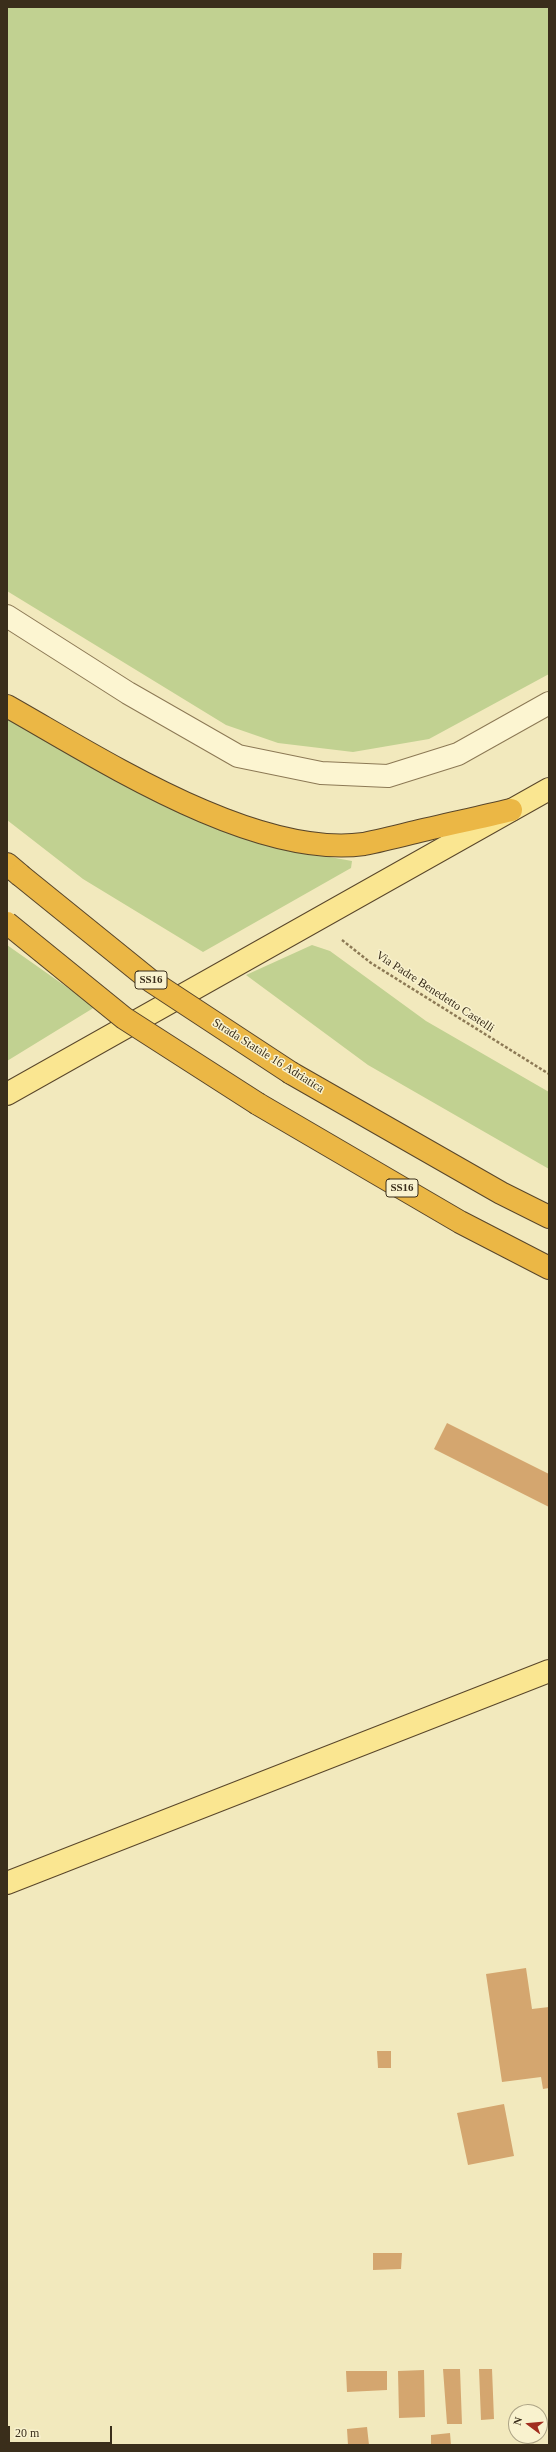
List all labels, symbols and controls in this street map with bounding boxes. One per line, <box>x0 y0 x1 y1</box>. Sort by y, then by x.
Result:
street label: Via Padre Benedetto Castelli <box>373 948 497 1036</box>
road number: SS16 <box>135 971 167 989</box>
street label: Strada Statale 16 Adriatica <box>210 1016 326 1096</box>
road number: SS16 <box>386 1179 418 1197</box>
north arrow <box>508 2404 548 2444</box>
text: N <box>511 2415 524 2426</box>
scale bar <box>10 2418 114 2444</box>
text: 20 m <box>15 2426 39 2440</box>

